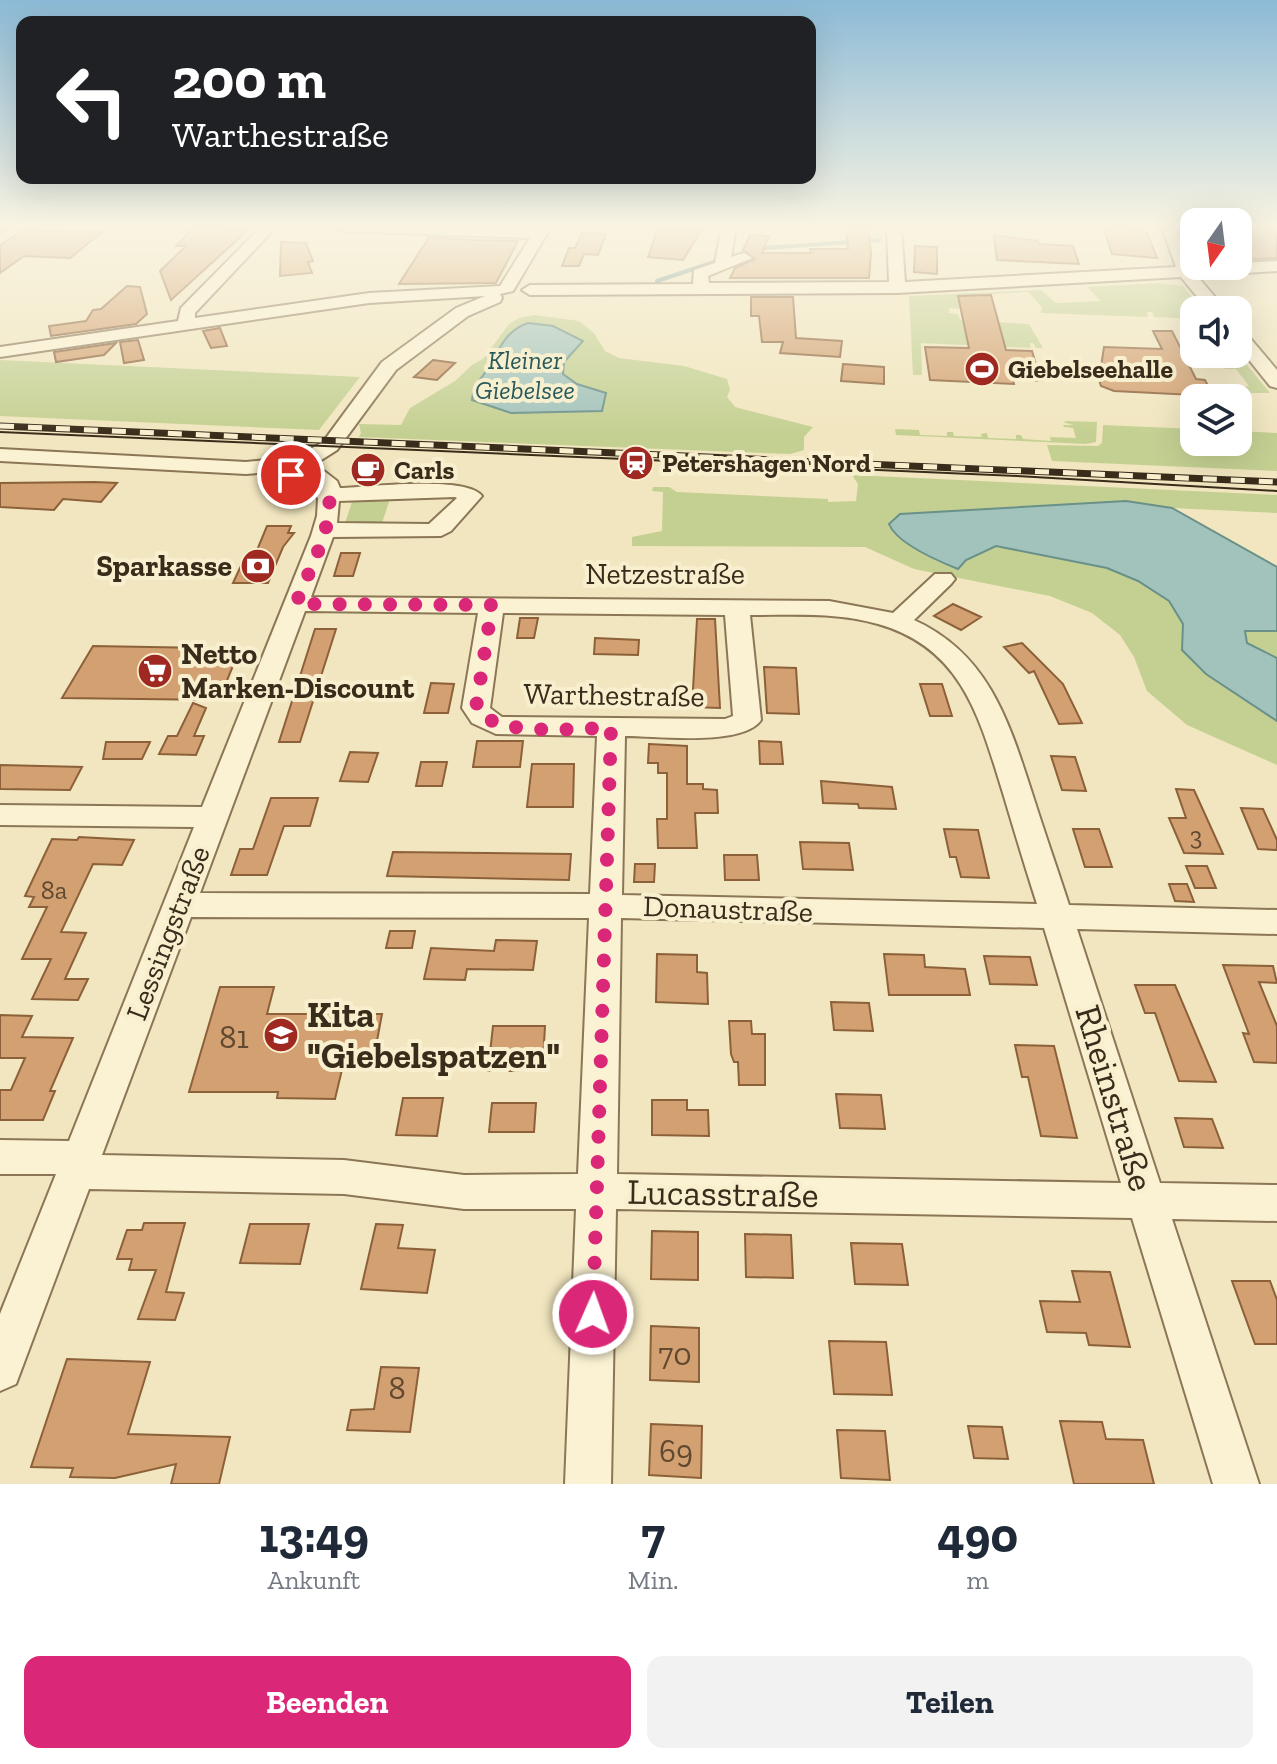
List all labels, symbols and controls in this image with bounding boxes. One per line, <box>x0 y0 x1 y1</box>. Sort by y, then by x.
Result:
text: 200 m <box>172 45 326 112</box>
icon: left <box>40 48 144 152</box>
text: Warthestraße <box>172 113 389 156</box>
north arrow <box>1180 208 1252 280</box>
map controls <box>1180 208 1252 456</box>
button: sound <box>1180 296 1252 368</box>
water label: Kleiner Giebelsee <box>475 344 575 406</box>
sports icon: Giebelseehalle <box>963 350 1001 388</box>
place label: Giebelseehalle <box>1008 353 1173 385</box>
button: layers <box>1180 384 1252 456</box>
pin <box>257 441 325 509</box>
station icon: Petershagen Nord <box>617 444 655 482</box>
place label: Petershagen Nord <box>662 447 871 479</box>
cafe icon: Carls <box>349 451 387 489</box>
icon: arrive <box>269 453 313 497</box>
place label: Carls <box>394 454 455 486</box>
bank icon: Sparkasse <box>239 547 277 585</box>
place label: Sparkasse <box>96 548 232 584</box>
street label: Netzestraße <box>585 556 745 592</box>
place label: Netto Marken-Discount <box>181 636 415 706</box>
supermarket icon: Netto Marken-Discount <box>136 652 174 690</box>
street label: Warthestraße <box>523 675 705 715</box>
house number: 3 <box>1190 820 1202 852</box>
street label: Lessingstraße <box>118 841 218 1025</box>
house number: 8a <box>41 874 68 906</box>
street label: Donaustraße <box>642 888 814 930</box>
place label: Kita "Giebelspatzen" <box>307 993 560 1077</box>
street label: Rheinstraße <box>1066 1000 1164 1196</box>
school or university icon: Kita "Giebelspatzen" <box>262 1016 300 1054</box>
house number: 81 <box>219 1018 249 1056</box>
street label: Lucasstraße <box>627 1170 819 1216</box>
position arrow <box>551 1272 635 1356</box>
house number: 70 <box>658 1335 692 1373</box>
house number: 8 <box>388 1369 406 1407</box>
house number: 69 <box>659 1432 693 1470</box>
text: 13:49 <box>259 1507 369 1564</box>
text: 7 <box>641 1507 665 1564</box>
text: 490 <box>937 1507 1018 1564</box>
text: Ankunft <box>268 1564 360 1596</box>
text: Min. <box>628 1564 678 1596</box>
text: m <box>966 1564 989 1596</box>
button: Beenden <box>24 1656 631 1748</box>
button: Teilen <box>647 1656 1253 1748</box>

